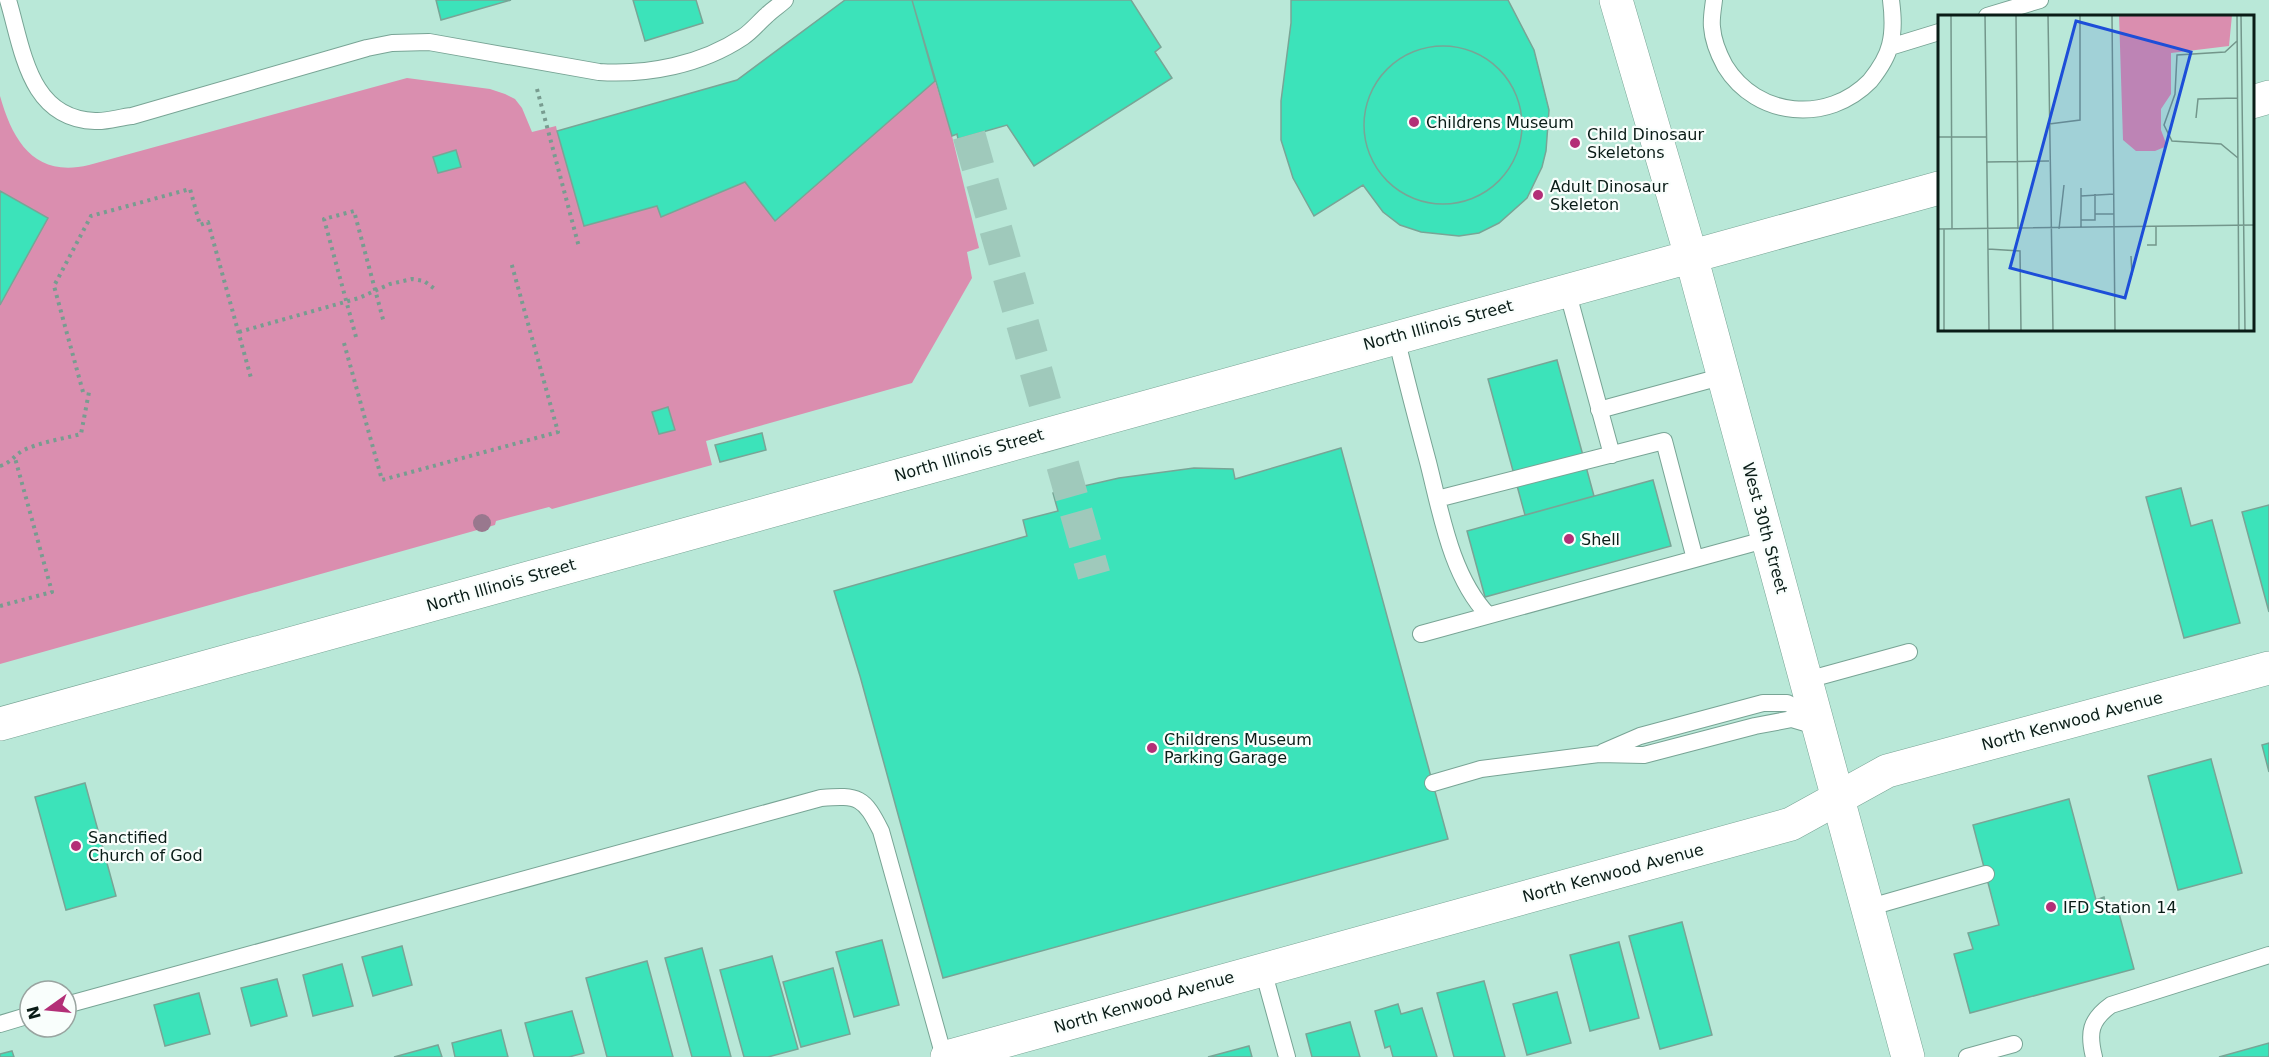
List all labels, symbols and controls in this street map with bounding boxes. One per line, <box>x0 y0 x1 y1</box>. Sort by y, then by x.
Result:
inset map <box>1938 15 2254 332</box>
place label: Childrens Museum <box>1426 113 1574 132</box>
marker: Childrens Museum <box>1407 115 1421 129</box>
place label: Child Dinosaur Skeletons <box>1587 125 1704 162</box>
marker: Child Dinosaur Skeletons <box>1568 136 1582 150</box>
place label: Adult Dinosaur Skeleton <box>1550 177 1669 214</box>
marker: Adult Dinosaur Skeleton <box>1531 188 1545 202</box>
street label: North Illinois Street <box>1361 296 1515 354</box>
street label: North Illinois Street <box>892 425 1046 485</box>
street label: West 30th Street <box>1738 460 1792 596</box>
place label: Shell <box>1581 530 1620 549</box>
marker: Shell <box>1562 532 1576 546</box>
street label: North Illinois Street <box>424 555 578 615</box>
street label: North Kenwood Avenue <box>1979 688 2165 754</box>
place label: Childrens Museum Parking Garage <box>1164 730 1312 767</box>
marker: Childrens Museum Parking Garage <box>1145 741 1159 755</box>
place label: Sanctified Church of God <box>88 828 203 865</box>
marker: Sanctified Church of God <box>69 839 83 853</box>
street label: North Kenwood Avenue <box>1520 840 1706 906</box>
place label: IFD Station 14 <box>2063 898 2177 917</box>
marker: IFD Station 14 <box>2044 900 2058 914</box>
street label: North Kenwood Avenue <box>1052 967 1236 1037</box>
north arrow <box>18 979 78 1039</box>
text: N <box>23 1004 45 1022</box>

